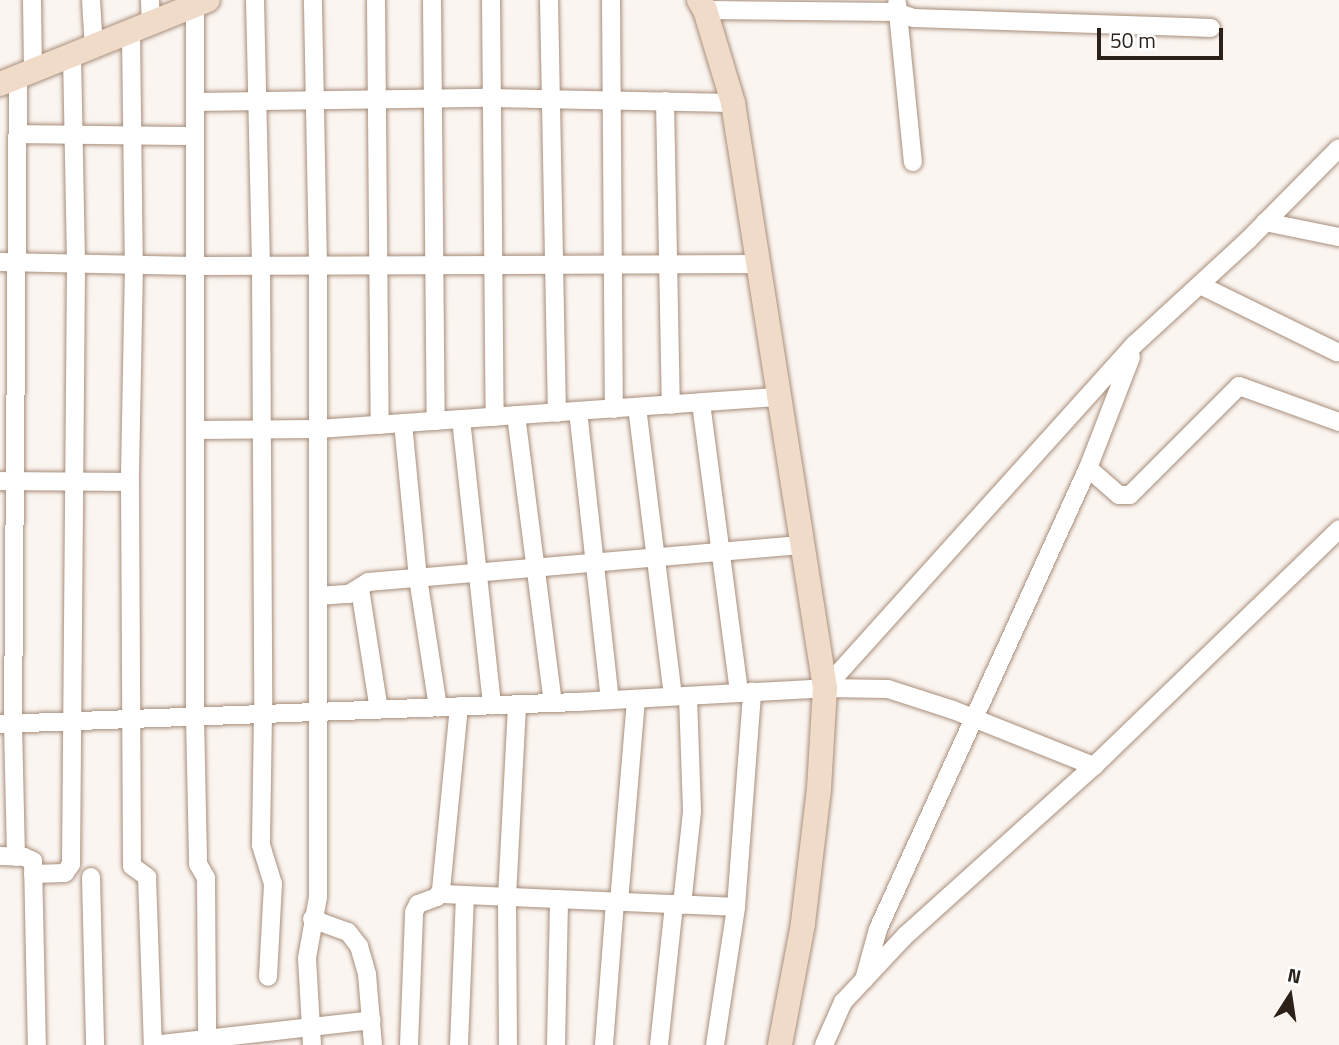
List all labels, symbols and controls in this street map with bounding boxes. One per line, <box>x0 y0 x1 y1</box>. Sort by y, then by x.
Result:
scale bar <box>1101 14 1227 58</box>
text: 50 m <box>1110 24 1156 56</box>
text: N <box>1285 959 1304 991</box>
north arrow <box>1255 961 1325 1031</box>

